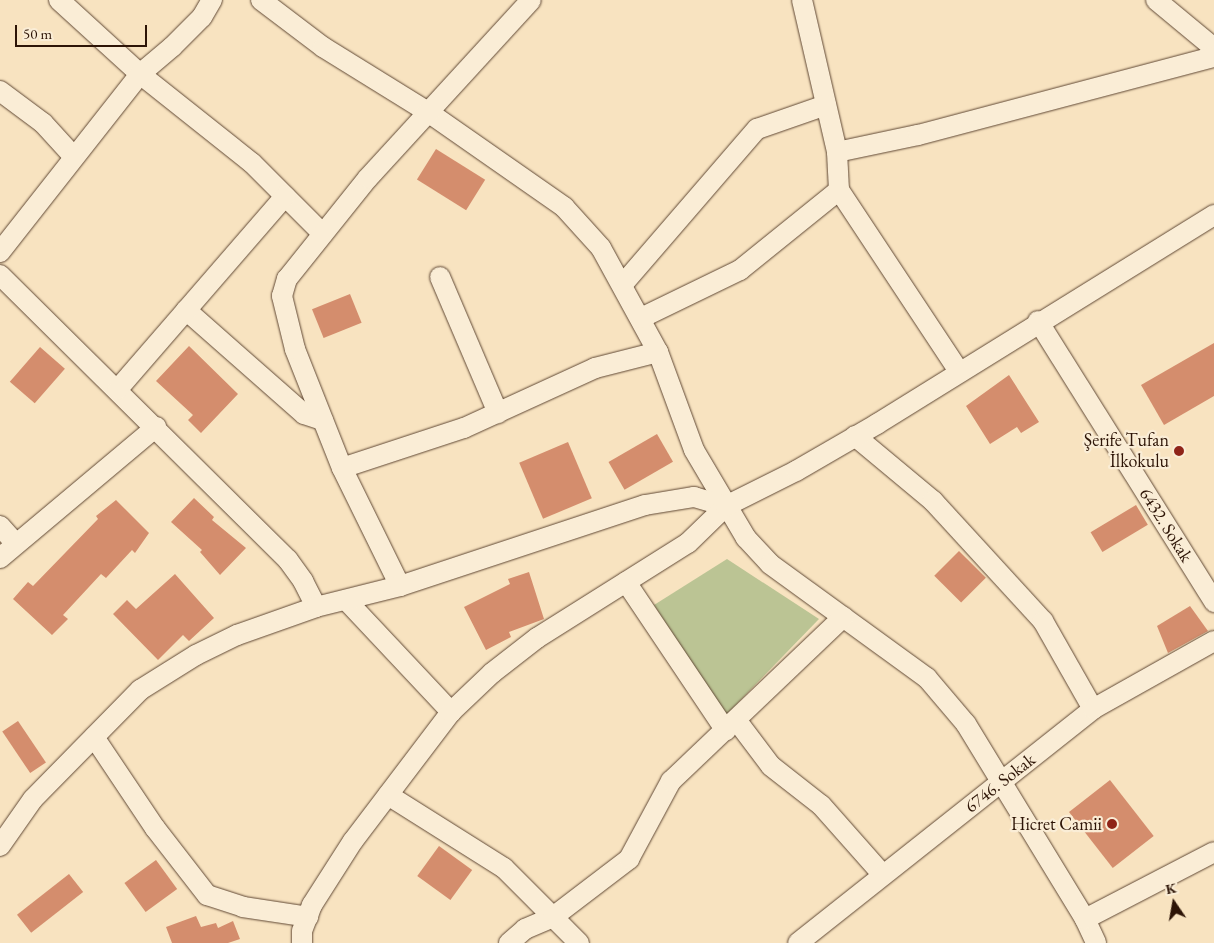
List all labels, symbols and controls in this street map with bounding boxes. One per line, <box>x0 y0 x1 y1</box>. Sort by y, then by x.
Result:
scale bar <box>18 15 150 47</box>
text: 50 m <box>23 24 52 43</box>
place label: Şerife Tufan İlkokulu <box>1084 430 1169 472</box>
marker: Şerife Tufan İlkokulu <box>1173 445 1185 457</box>
street label: 6432. Sokak <box>1135 484 1197 566</box>
street label: 6746. Sokak <box>961 749 1039 817</box>
place label: Hicret Camii <box>1011 813 1102 835</box>
marker: Hicret Camii <box>1106 818 1118 830</box>
north arrow <box>1149 878 1199 928</box>
text: K <box>1164 878 1178 898</box>

